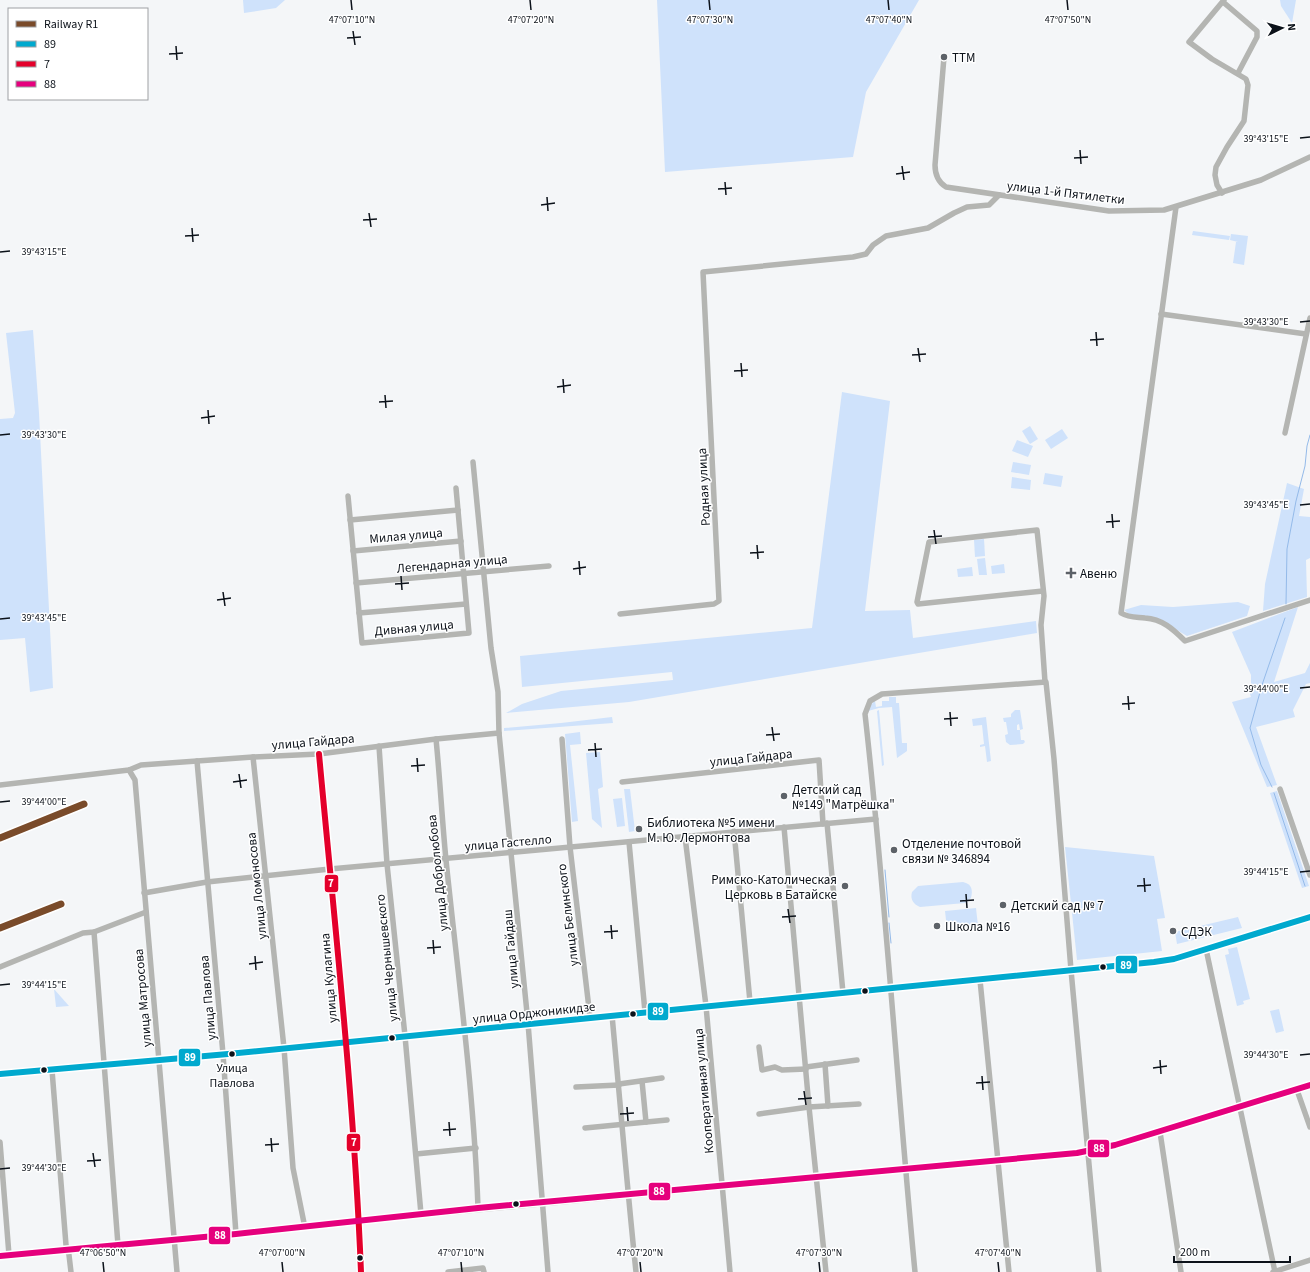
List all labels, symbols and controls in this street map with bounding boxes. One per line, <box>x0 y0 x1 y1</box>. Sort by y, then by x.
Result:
legend <box>8 8 148 100</box>
north arrow <box>1262 8 1302 48</box>
text: 47°07'10"N <box>329 13 375 27</box>
text: 47°07'20"N <box>508 13 554 27</box>
text: 47°07'30"N <box>687 13 733 27</box>
text: 47°07'40"N <box>866 13 912 27</box>
text: 47°07'50"N <box>1045 13 1091 27</box>
text: Railway R1 <box>44 16 98 33</box>
text: N <box>1284 23 1299 31</box>
text: 89 <box>44 36 56 53</box>
place label: ТТМ <box>952 49 975 67</box>
marker: ТТМ <box>939 52 949 62</box>
text: 7 <box>44 56 50 73</box>
text: 88 <box>44 76 56 93</box>
text: 39°43'15"E <box>1243 132 1289 146</box>
street label: улица 1-й Пятилетки <box>1006 177 1126 209</box>
text: 39°43'15"E <box>21 245 67 259</box>
text: 39°43'30"E <box>1243 315 1289 329</box>
text: 39°43'30"E <box>21 428 67 442</box>
street label: Родная улица <box>693 447 715 526</box>
text: 39°43'45"E <box>1243 498 1289 512</box>
street label: Милая улица <box>369 524 444 548</box>
street label: Легендарная улица <box>396 550 508 578</box>
place label: Авеню <box>1080 565 1117 583</box>
marker: Авеню <box>1065 567 1077 579</box>
text: 39°43'45"E <box>21 611 67 625</box>
street label: Дивная улица <box>374 616 455 640</box>
text: 39°44'00"E <box>1243 682 1289 696</box>
street label: улица Гайдара <box>271 729 355 755</box>
street label: улица Гайдара <box>709 745 793 771</box>
place label: Детский сад №149 "Матрёшка" <box>792 781 895 814</box>
marker: Детский сад №149 "Матрёшка" <box>779 791 789 801</box>
text: 39°44'00"E <box>21 795 67 809</box>
street label: улица Добролюбова <box>423 814 453 932</box>
place label: Библиотека №5 имени М. Ю. Лермонтова <box>647 814 775 847</box>
marker: Библиотека №5 имени М. Ю. Лермонтова <box>634 824 644 834</box>
street label: улица Гастелло <box>464 830 552 856</box>
street label: улица Ломоносова <box>242 832 272 940</box>
place label: Отделение почтовой связи № 346894 <box>902 835 1021 868</box>
marker: Отделение почтовой связи № 346894 <box>889 845 899 855</box>
street label: улица Белинского <box>553 863 583 967</box>
text: 39°44'15"E <box>1243 865 1289 879</box>
place label: Римско-Католическая Церковь в Батайске <box>711 871 837 904</box>
line badge: 7 <box>324 874 339 893</box>
text: 7 <box>328 876 334 891</box>
marker: Римско-Католическая Церковь в Батайске <box>840 881 850 891</box>
street label: улица Чернышевского <box>371 893 403 1022</box>
place label: Детский сад № 7 <box>1011 897 1104 915</box>
marker: Детский сад № 7 <box>998 900 1008 910</box>
street label: улица Гайдаш <box>499 909 523 989</box>
place label: Школа №16 <box>945 918 1010 936</box>
marker: Школа №16 <box>932 921 942 931</box>
place label: СДЭК <box>1181 923 1212 941</box>
marker: СДЭК <box>1168 926 1178 936</box>
street label: улица Кулагина <box>316 932 342 1024</box>
street label: улица Матросова <box>130 948 156 1048</box>
street label: улица Павлова <box>195 955 221 1041</box>
line badge: 89 <box>1115 955 1138 974</box>
text: 89 <box>1120 958 1132 973</box>
unlabelled marker <box>1098 962 1108 972</box>
text: 39°44'15"E <box>21 978 67 992</box>
unlabelled marker <box>860 986 870 996</box>
street label: улица Орджоникидзе <box>472 998 596 1028</box>
line badge: 89 <box>647 1002 669 1021</box>
text: 89 <box>652 1004 664 1019</box>
unlabelled marker <box>628 1009 638 1019</box>
street label: Кооперативная улица <box>690 1028 718 1154</box>
unlabelled marker <box>387 1033 397 1043</box>
line badge: 89 <box>178 1048 201 1067</box>
text: 39°44'30"E <box>1243 1048 1289 1062</box>
marker: Улица Павлова <box>227 1049 237 1059</box>
text: 89 <box>184 1050 196 1065</box>
place label: Улица Павлова <box>210 1060 254 1092</box>
unlabelled marker <box>39 1065 49 1075</box>
line badge: 7 <box>346 1133 361 1152</box>
text: 7 <box>351 1135 357 1150</box>
line badge: 88 <box>1087 1139 1110 1158</box>
text: 88 <box>1093 1141 1105 1156</box>
text: 39°44'30"E <box>21 1161 67 1175</box>
line badge: 88 <box>648 1182 671 1201</box>
text: 88 <box>653 1184 665 1199</box>
unlabelled marker <box>511 1199 521 1209</box>
line badge: 88 <box>208 1226 231 1245</box>
text: 88 <box>214 1228 226 1243</box>
scale bar <box>1174 1238 1290 1264</box>
text: 200 m <box>1180 1244 1210 1261</box>
text: 47°06'50"N <box>80 1246 126 1260</box>
text: 47°07'00"N <box>259 1246 305 1260</box>
text: 47°07'10"N <box>438 1246 484 1260</box>
text: 47°07'20"N <box>617 1246 663 1260</box>
text: 47°07'30"N <box>796 1246 842 1260</box>
text: 47°07'40"N <box>975 1246 1021 1260</box>
unlabelled marker <box>355 1253 365 1263</box>

